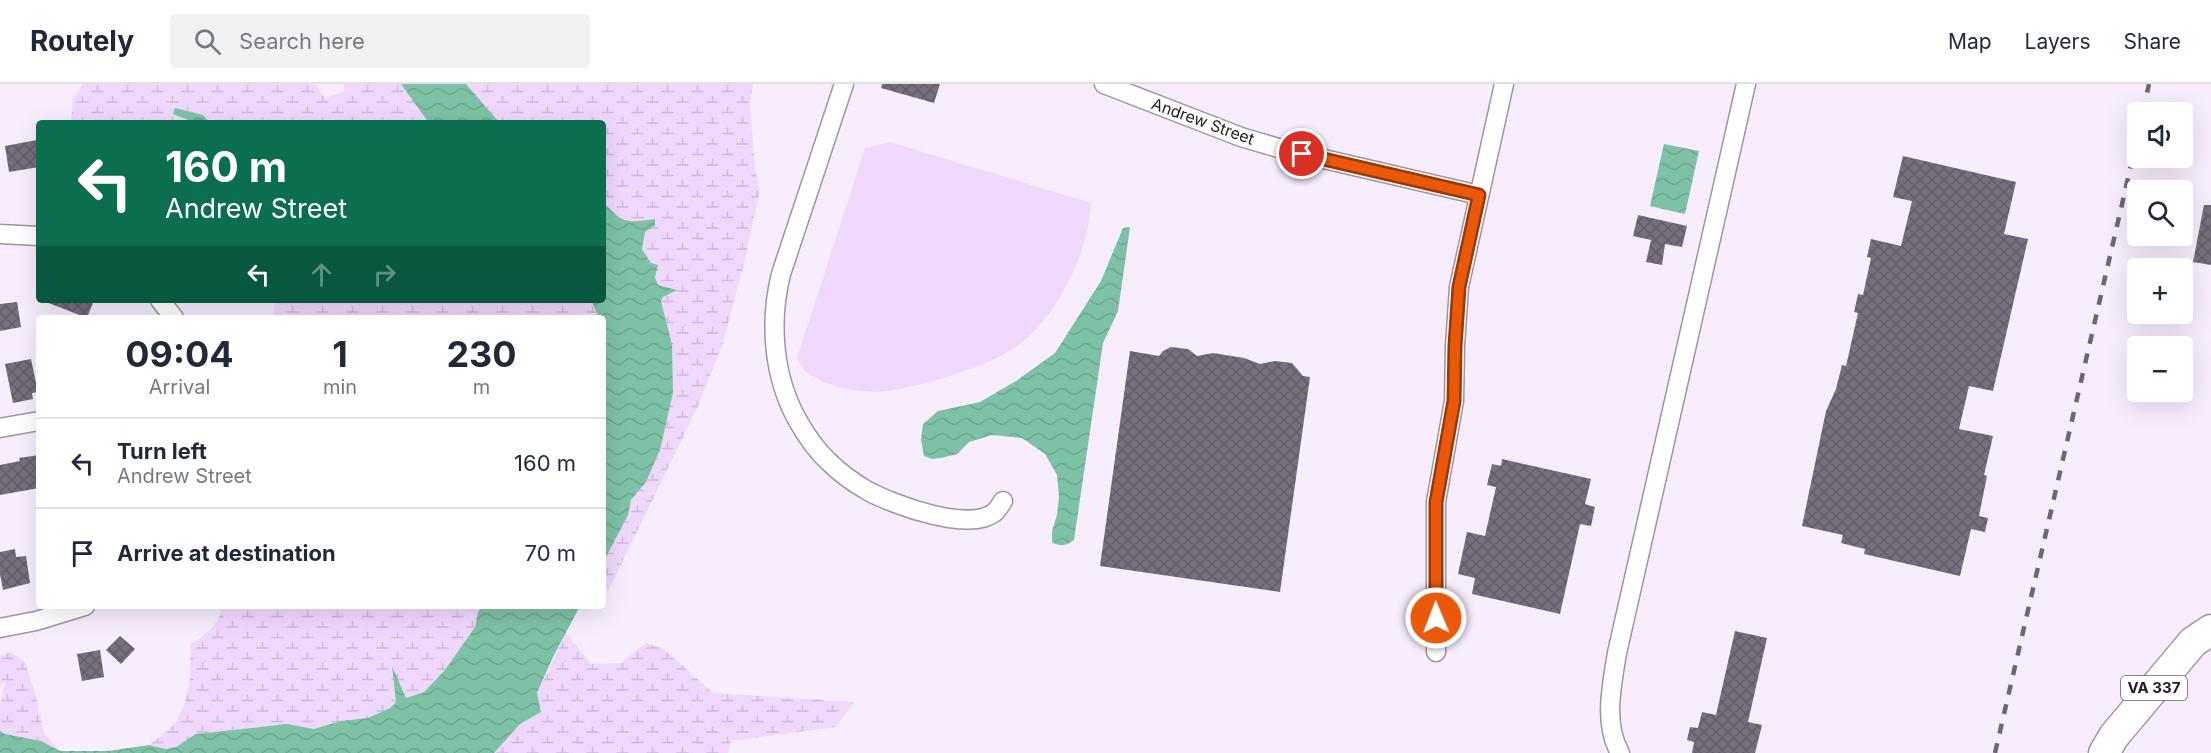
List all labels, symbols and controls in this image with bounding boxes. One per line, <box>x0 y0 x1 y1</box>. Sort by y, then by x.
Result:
search box <box>170 14 590 68</box>
text: Routely <box>30 24 134 58</box>
icon: search <box>191 25 224 58</box>
text: Search here <box>239 28 365 54</box>
text: Map <box>1948 29 1992 54</box>
text: Layers <box>2025 29 2091 54</box>
text: Share <box>2124 29 2181 54</box>
street label: Andrew Street <box>1149 93 1257 149</box>
map controls <box>2127 102 2193 402</box>
button: sound <box>2127 102 2193 168</box>
pin <box>1276 128 1327 179</box>
icon: arrive <box>1285 137 1318 170</box>
text: 160 m <box>165 141 287 192</box>
icon: left <box>66 144 144 222</box>
button: search <box>2127 180 2193 246</box>
text: Andrew Street <box>165 192 347 225</box>
icon: left <box>242 258 275 291</box>
icon: ahead <box>305 258 338 291</box>
icon: right <box>368 258 401 291</box>
button: + <box>2127 258 2193 324</box>
text: 09:04 <box>125 332 234 376</box>
text: 1 <box>332 332 348 376</box>
text: 230 <box>446 332 517 376</box>
button: − <box>2127 336 2193 402</box>
text: Arrival <box>149 375 210 399</box>
text: min <box>323 375 357 399</box>
text: m <box>473 375 490 399</box>
text: Turn left <box>117 438 207 464</box>
icon: left <box>66 447 99 480</box>
text: 160 m <box>514 450 576 476</box>
text: Andrew Street <box>117 464 252 488</box>
icon: arrive <box>66 537 99 570</box>
text: Arrive at destination <box>117 540 336 566</box>
text: 70 m <box>525 540 576 566</box>
position arrow <box>1404 586 1468 650</box>
road number: VA 337 <box>2121 676 2187 700</box>

